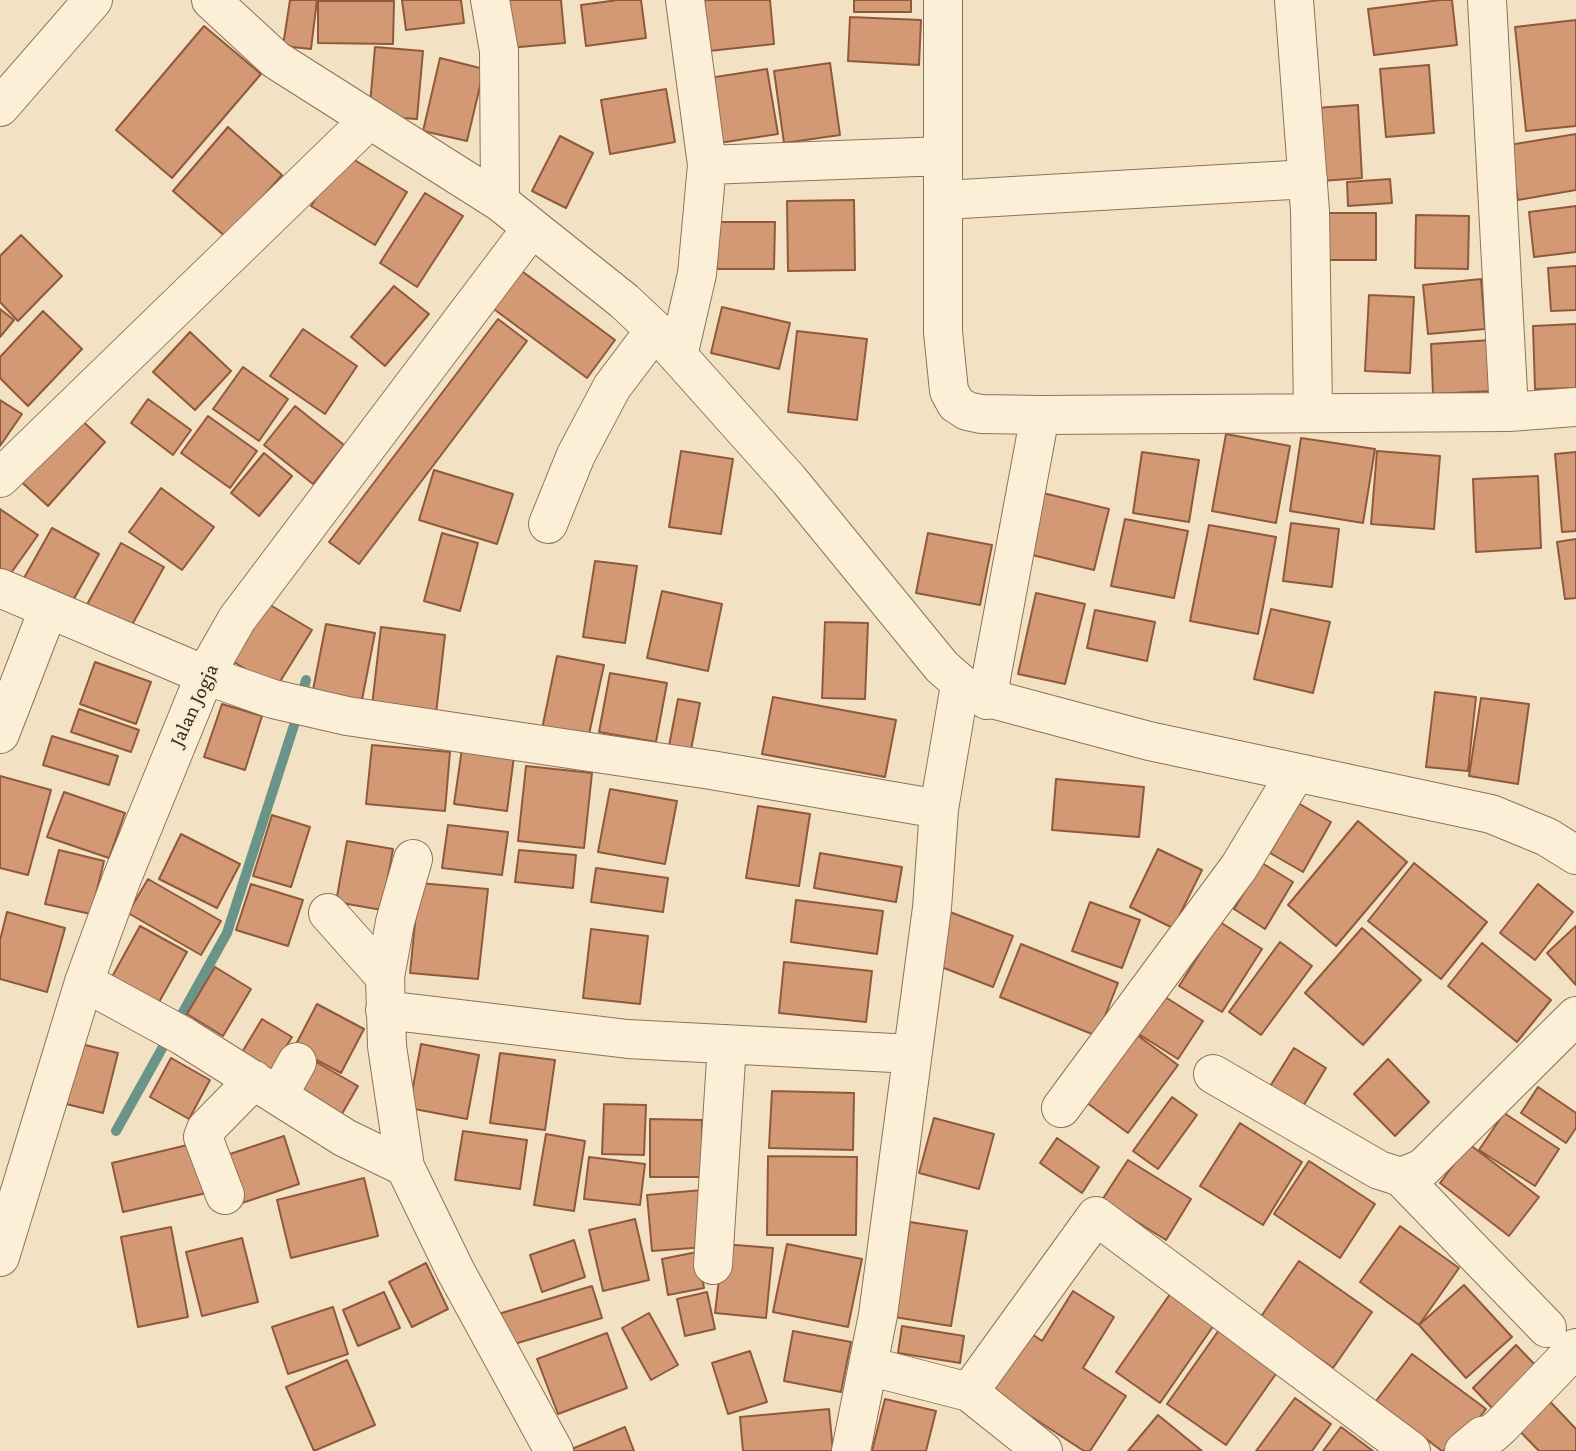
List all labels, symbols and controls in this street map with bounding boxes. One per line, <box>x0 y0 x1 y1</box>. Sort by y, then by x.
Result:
street label: Jalan Jogja <box>164 660 224 750</box>

